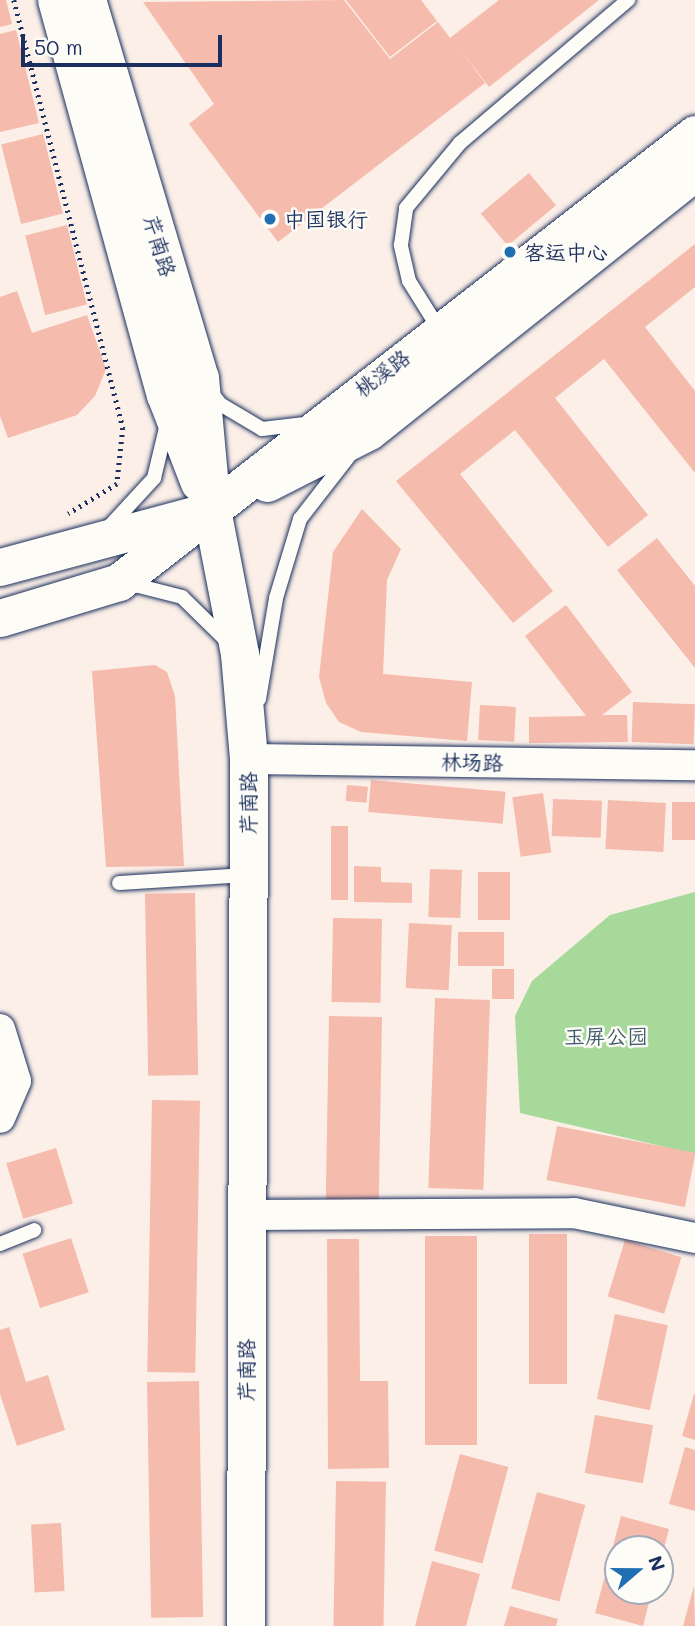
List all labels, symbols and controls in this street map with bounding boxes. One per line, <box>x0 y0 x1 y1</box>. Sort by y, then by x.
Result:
scale bar <box>24 21 226 65</box>
text: 50 m <box>34 33 83 60</box>
place label: 中国银行 <box>284 206 368 232</box>
marker: 中国银行 <box>262 211 278 227</box>
street label: 芹南路 <box>139 212 181 280</box>
place label: 客运中心 <box>524 239 608 265</box>
marker: 客运中心 <box>502 244 518 260</box>
street label: 桃溪路 <box>349 344 415 402</box>
street label: 林场路 <box>440 749 504 775</box>
street label: 芹南路 <box>235 772 261 834</box>
park label: 玉屏公园 <box>564 1023 648 1049</box>
street label: 芹南路 <box>233 1339 259 1401</box>
north arrow <box>604 1535 674 1605</box>
text: N <box>643 1552 672 1574</box>

